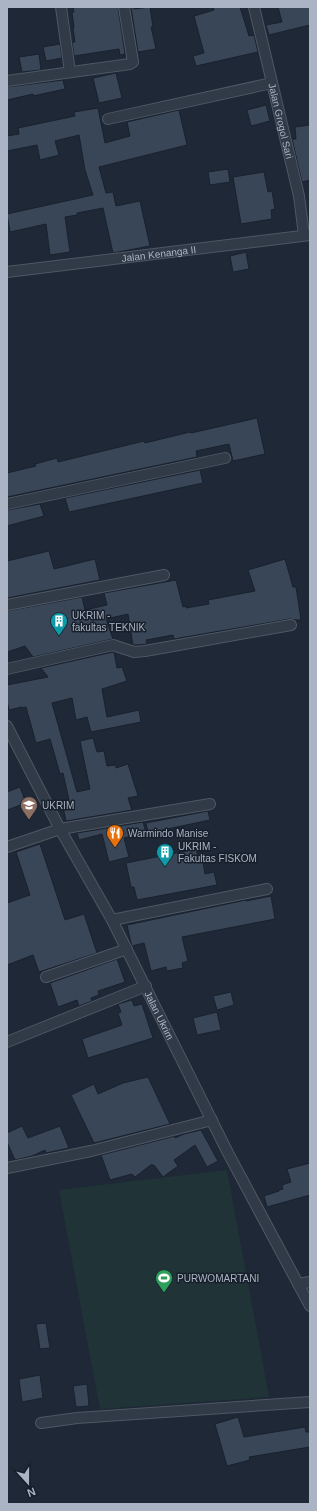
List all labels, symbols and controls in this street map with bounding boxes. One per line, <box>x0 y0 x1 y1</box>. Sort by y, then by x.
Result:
street label: Jalan Grogol Sari <box>266 82 295 160</box>
street label: Jalan Kenanga II <box>121 244 197 264</box>
place label: UKRIM - fakultas TEKNIK <box>72 610 146 633</box>
building icon: UKRIM - fakultas TEKNIK <box>49 611 69 636</box>
school or university icon: UKRIM <box>19 795 39 820</box>
place label: UKRIM <box>42 800 74 811</box>
restaurant icon: Warmindo Manise <box>105 823 125 848</box>
place label: Warmindo Manise <box>128 828 209 839</box>
place label: UKRIM - Fakultas FISKOM <box>178 841 257 864</box>
building icon: UKRIM - Fakultas FISKOM <box>155 842 175 867</box>
street label: Jalan Ukrim <box>142 989 176 1042</box>
sports icon: PURWOMARTANI <box>154 1268 174 1293</box>
place label: PURWOMARTANI <box>177 1273 259 1284</box>
north arrow <box>8 1463 48 1503</box>
text: N <box>26 1485 37 1499</box>

